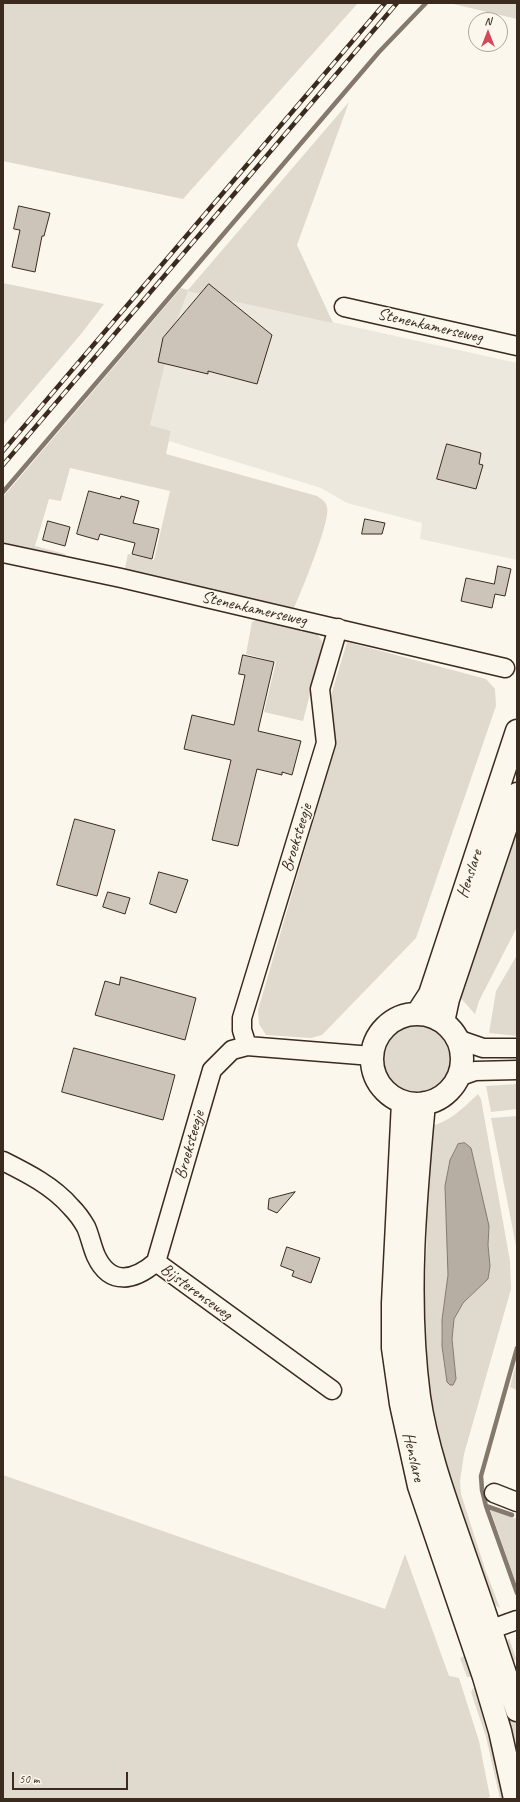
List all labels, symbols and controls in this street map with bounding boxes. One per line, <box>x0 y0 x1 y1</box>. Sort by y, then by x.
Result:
north arrow <box>468 12 508 52</box>
text: N <box>485 14 491 28</box>
street label: Stenenkamerseweg <box>375 304 485 348</box>
street label: Stenenkamerseweg <box>199 587 309 631</box>
street label: Broeksteegje <box>277 801 317 875</box>
street label: Henslare <box>453 847 487 901</box>
street label: Broeksteegje <box>171 1108 209 1182</box>
street label: Bijsterenseweg <box>156 1259 236 1325</box>
street label: Henslare <box>397 1430 429 1484</box>
scale bar <box>14 1764 130 1790</box>
text: 50 m <box>19 1771 39 1787</box>

